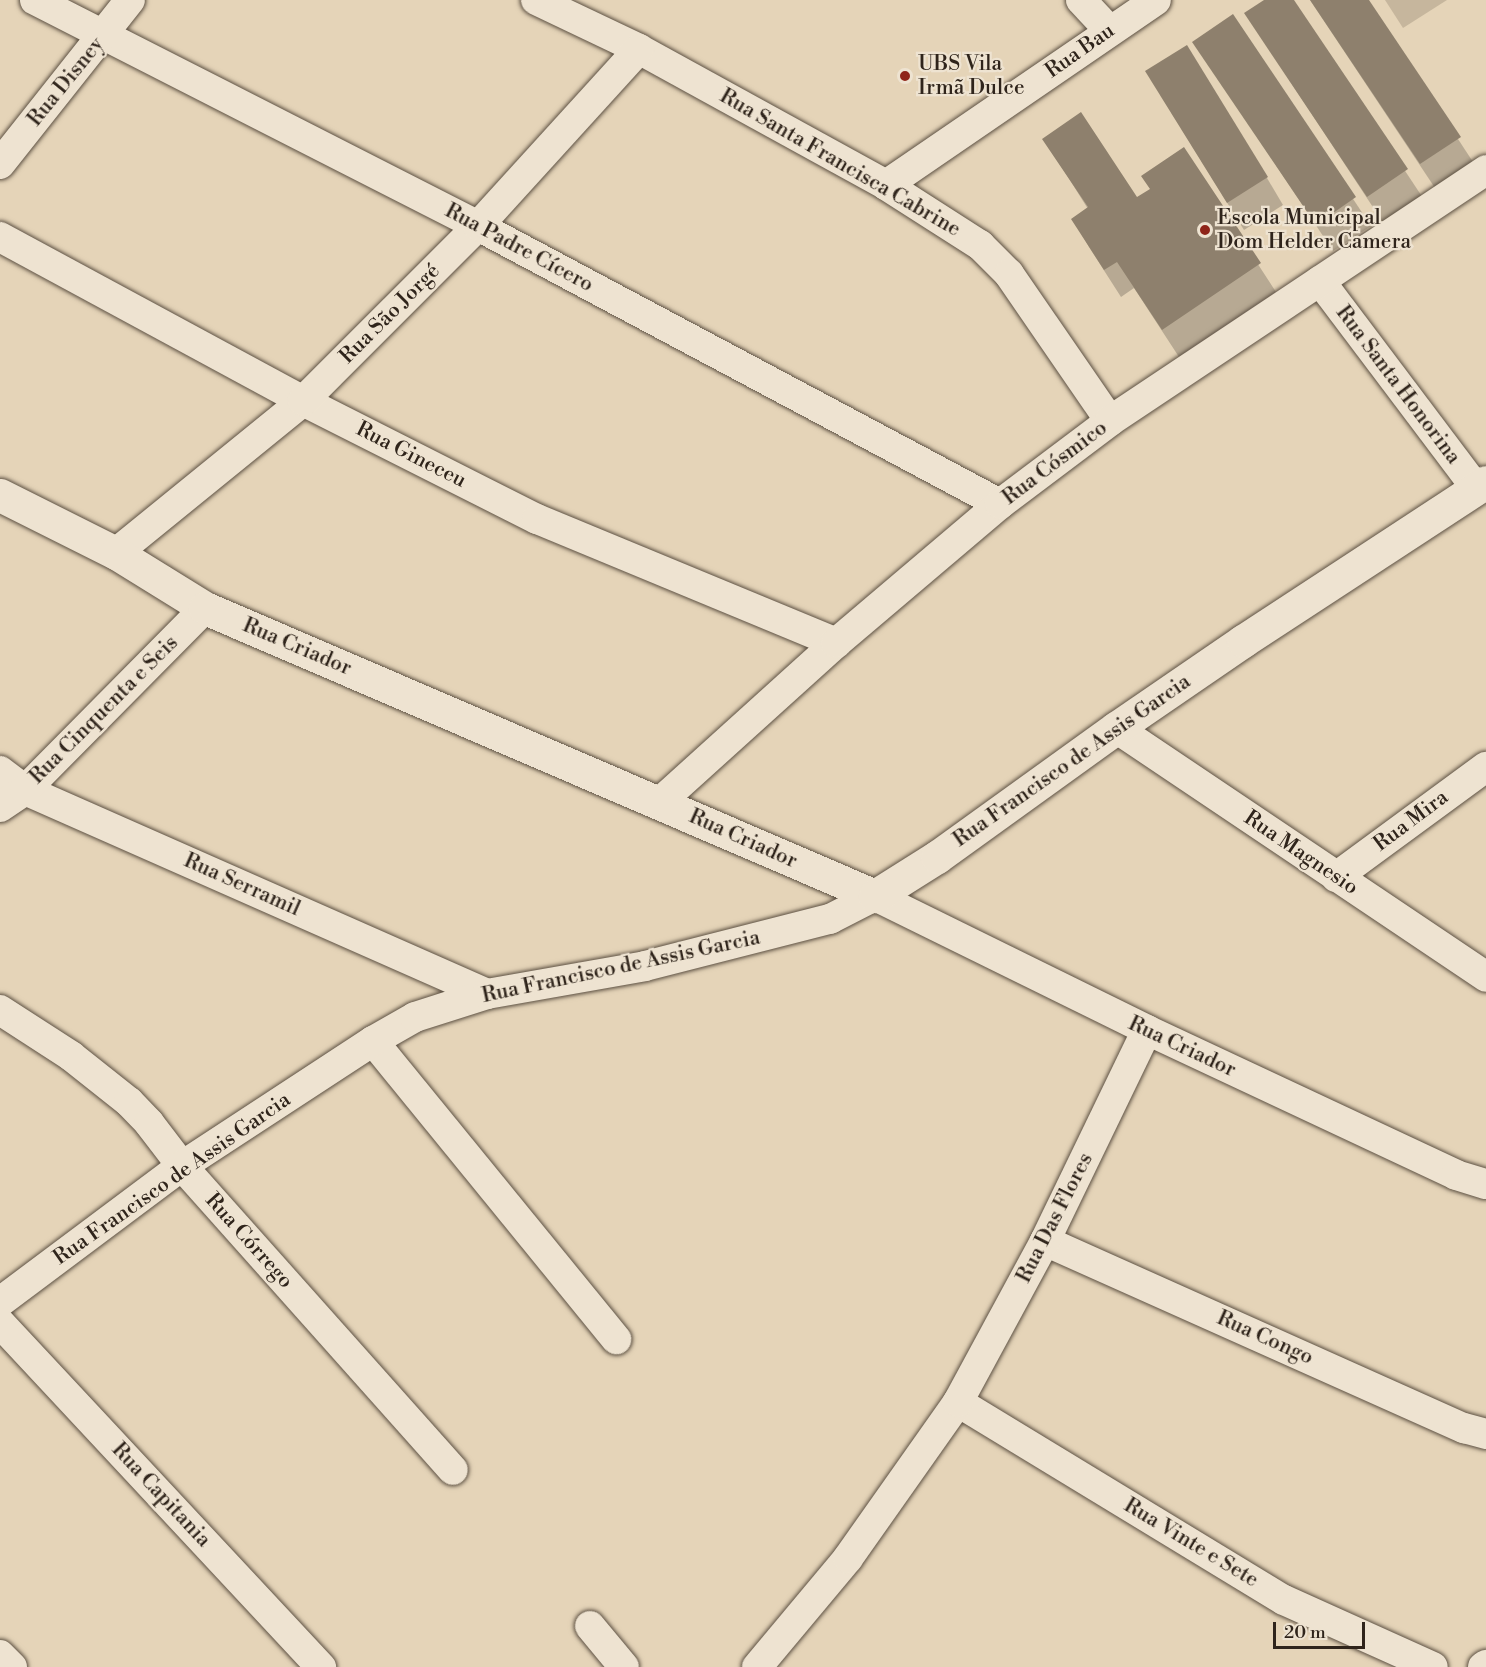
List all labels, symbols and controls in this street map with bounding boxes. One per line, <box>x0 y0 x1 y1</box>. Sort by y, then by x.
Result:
street label: Rua Bau <box>1041 18 1119 84</box>
street label: Rua Disney <box>23 32 109 132</box>
place label: UBS Vila Irmã Dulce <box>918 51 1025 101</box>
marker: UBS Vila Irmã Dulce <box>896 67 914 85</box>
street label: Rua Santa Francisca Cabrine <box>715 84 965 242</box>
street label: Rua Padre Cícero <box>441 198 597 298</box>
place label: Escola Municipal Dom Helder Camera <box>1217 205 1411 255</box>
marker: Escola Municipal Dom Helder Camera <box>1198 223 1212 237</box>
street label: Rua São Jorgé <box>335 259 445 369</box>
street label: Rua Santa Honorina <box>1330 301 1466 469</box>
street label: Rua Cósmico <box>998 415 1112 511</box>
street label: Rua Gineceu <box>352 417 470 493</box>
street label: Rua Criador <box>239 613 355 681</box>
street label: Rua Cinquenta e Seis <box>24 630 184 790</box>
street label: Rua Francisco de Assis Garcia <box>949 669 1195 853</box>
street label: Rua Mira <box>1369 785 1453 857</box>
street label: Rua Criador <box>685 804 801 874</box>
street label: Rua Magnesio <box>1239 805 1363 901</box>
street label: Rua Serramil <box>180 848 304 922</box>
street label: Rua Francisco de Assis Garcia <box>480 925 762 1009</box>
street label: Rua Criador <box>1124 1011 1240 1083</box>
street label: Rua Francisco de Assis Garcia <box>49 1087 295 1271</box>
street label: Rua Das Flores <box>1011 1149 1099 1287</box>
street label: Rua Córrego <box>200 1188 298 1294</box>
street label: Rua Congo <box>1213 1306 1317 1370</box>
street label: Rua Capitania <box>106 1437 216 1553</box>
street label: Rua Vinte e Sete <box>1119 1493 1263 1593</box>
scale bar <box>1276 1610 1368 1648</box>
text: 20 m <box>1284 1621 1326 1644</box>

